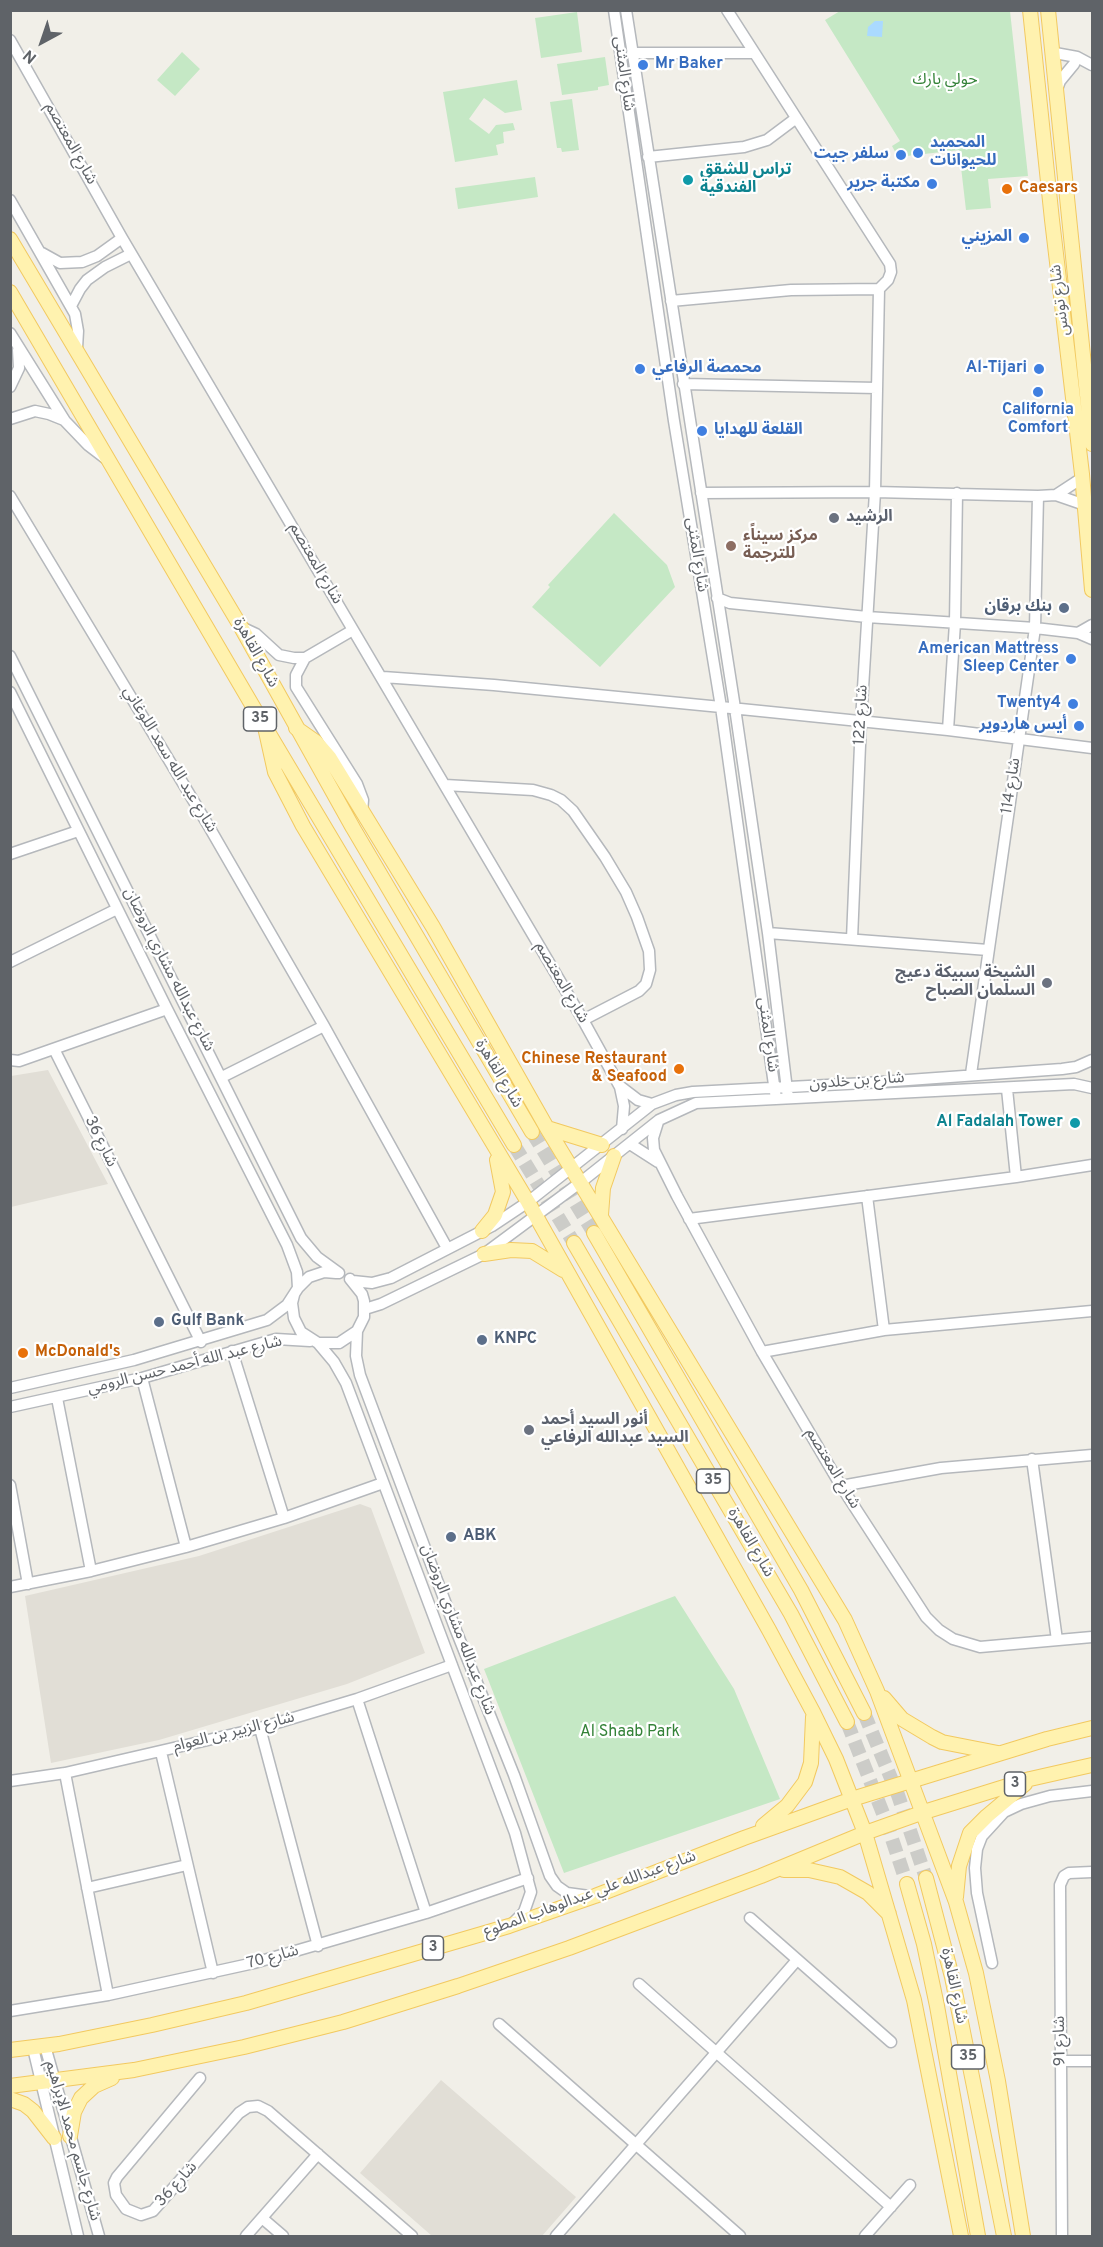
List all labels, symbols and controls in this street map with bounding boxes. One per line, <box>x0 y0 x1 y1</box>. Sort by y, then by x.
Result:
north arrow <box>12 12 72 72</box>
street label: شارع المثنى <box>608 35 638 113</box>
text: N <box>20 44 41 67</box>
place label: Mr Baker <box>655 55 723 75</box>
marker: Mr Baker <box>636 58 650 72</box>
park label: حولي بارك <box>912 71 978 91</box>
street label: شارع المعتصم <box>40 100 100 188</box>
place label: المحميد للحيوانات <box>930 134 997 172</box>
place label: سلفر جيت <box>814 145 889 165</box>
marker: المحميد للحيوانات <box>911 146 925 160</box>
marker: سلفر جيت <box>894 148 908 162</box>
place label: تراس للشقق الفندقية <box>700 161 792 199</box>
marker: تراس للشقق الفندقية <box>681 173 695 187</box>
place label: مكتبة جرير <box>847 174 920 194</box>
marker: مكتبة جرير <box>925 177 939 191</box>
place label: Caesars <box>1019 179 1078 199</box>
marker: Caesars <box>1000 182 1014 196</box>
place label: المزيني <box>961 228 1012 248</box>
marker: المزيني <box>1017 231 1031 245</box>
street label: شارع تونس <box>1047 263 1075 337</box>
place label: محمصة الرفاعي <box>652 359 761 379</box>
place label: Al-Tijari <box>966 359 1027 379</box>
marker: محمصة الرفاعي <box>633 362 647 376</box>
marker: Al-Tijari <box>1032 362 1046 376</box>
marker: California Comfort <box>1031 385 1045 399</box>
place label: California Comfort <box>1002 401 1074 439</box>
place label: القلعة للهدايا <box>714 421 803 441</box>
marker: القلعة للهدايا <box>695 424 709 438</box>
place label: الرشيد <box>846 508 893 528</box>
marker: الرشيد <box>827 511 841 525</box>
street label: شارع المثنى <box>681 516 711 594</box>
street label: شارع المعتصم <box>284 520 346 608</box>
place label: مركز سيناًء للترجمة <box>743 527 818 565</box>
marker: مركز سيناًء للترجمة <box>724 539 738 553</box>
place label: بنك برقان <box>984 598 1052 618</box>
marker: بنك برقان <box>1057 601 1071 615</box>
street label: شارع القاهرة <box>228 615 282 691</box>
place label: American Mattress Sleep Center <box>918 640 1059 678</box>
marker: American Mattress Sleep Center <box>1064 652 1078 666</box>
street label: شارع عبد الله سعد اللوغاني <box>118 683 220 837</box>
street label: شارع 122 <box>851 684 873 746</box>
place label: Twenty4 <box>997 694 1061 714</box>
marker: Twenty4 <box>1066 697 1080 711</box>
road number: 35 <box>244 707 276 731</box>
place label: أيس هاردوير <box>979 716 1067 736</box>
marker: أيس هاردوير <box>1072 719 1086 733</box>
street label: شارع 114 <box>998 757 1026 815</box>
street label: شارع عبدالله مشاري الروضان <box>118 885 218 1055</box>
street label: شارع المعتصم <box>530 939 592 1027</box>
place label: الشيخة سبيكة دعيج السلمان الصباح <box>895 964 1035 1002</box>
marker: الشيخة سبيكة دعيج السلمان الصباح <box>1040 976 1054 990</box>
street label: شارع المثنى <box>752 996 782 1074</box>
street label: شارع القاهرة <box>470 1036 526 1112</box>
place label: Chinese Restaurant & Seafood <box>521 1050 667 1088</box>
marker: Chinese Restaurant & Seafood <box>672 1062 686 1076</box>
street label: شارع بن خلدون <box>809 1069 905 1095</box>
street label: شارع 36 <box>80 1113 120 1171</box>
place label: Al Fadalah Tower <box>936 1113 1063 1133</box>
marker: Al Fadalah Tower <box>1068 1116 1082 1130</box>
place label: Gulf Bank <box>171 1312 244 1332</box>
marker: Gulf Bank <box>152 1315 166 1329</box>
place label: KNPC <box>494 1330 537 1350</box>
street label: شارع عبد الله أحمد حسن الرومي <box>86 1333 284 1399</box>
marker: KNPC <box>475 1333 489 1347</box>
place label: McDonald's <box>35 1343 121 1363</box>
marker: McDonald's <box>16 1346 30 1360</box>
place label: أنور السيد أحمد السيد عبدالله الرفاعي <box>541 1411 689 1449</box>
marker: أنور السيد أحمد السيد عبدالله الرفاعي <box>522 1423 536 1437</box>
street label: شارع المعتصم <box>800 1425 864 1513</box>
road number: 35 <box>696 1469 730 1493</box>
street label: شارع القاهرة <box>722 1505 778 1581</box>
place label: ABK <box>463 1527 497 1547</box>
marker: ABK <box>444 1530 458 1544</box>
street label: شارع عبدالله مشاري الروضان <box>416 1542 498 1718</box>
street label: شارع الزبير بن العوام <box>171 1709 297 1757</box>
park label: Al Shaab Park <box>580 1723 680 1743</box>
road number: 3 <box>1004 1772 1026 1796</box>
street label: شارع عبدالله علي عبدالوهاب المطوع <box>481 1848 699 1942</box>
road number: 3 <box>422 1936 444 1960</box>
street label: شارع 70 <box>245 1942 301 1974</box>
street label: شارع القاهرة <box>936 1946 970 2026</box>
street label: شارع 91 <box>1051 2016 1071 2066</box>
road number: 35 <box>952 2045 984 2069</box>
street label: شارع جاسم محمد الإبراهيم <box>40 2059 104 2223</box>
street label: شارع 36 <box>152 2158 202 2212</box>

